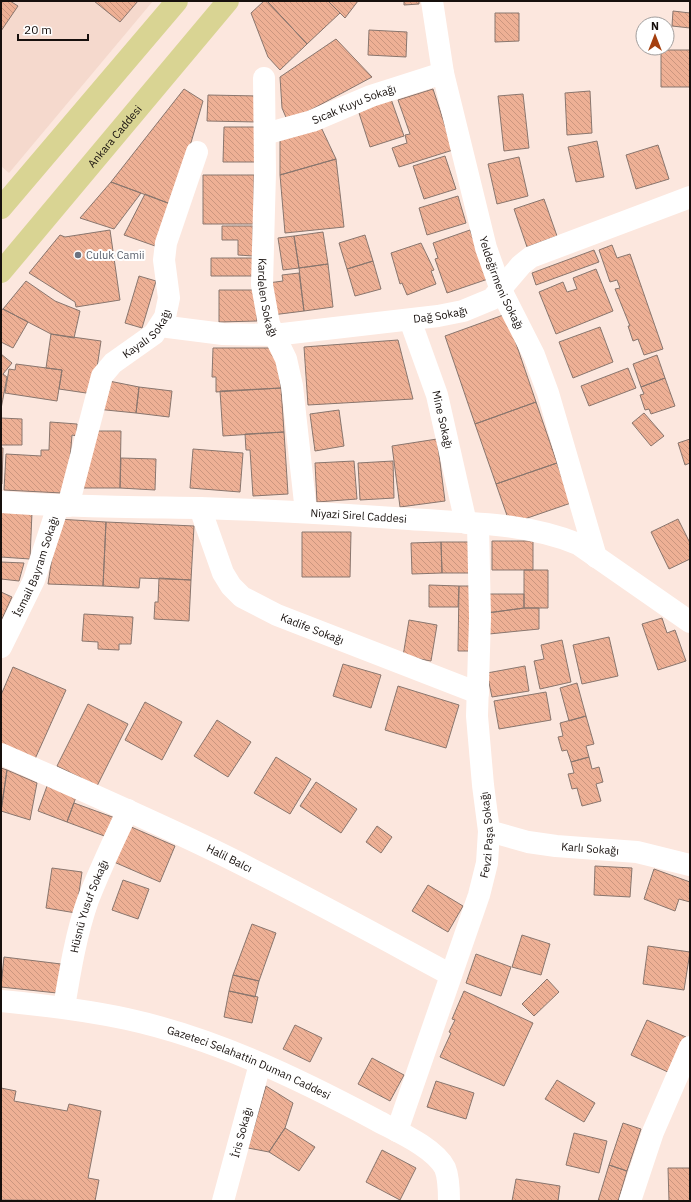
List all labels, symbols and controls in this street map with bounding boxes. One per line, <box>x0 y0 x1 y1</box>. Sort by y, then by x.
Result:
scale bar <box>18 16 88 42</box>
north arrow <box>635 16 675 56</box>
text: N <box>651 19 659 33</box>
text: 20 m <box>24 22 52 37</box>
street label: Sıcak Kuyu Sokağı <box>310 81 398 127</box>
street label: Ankara Caddesi <box>85 102 145 170</box>
street label: Yeldeğirmeni Sokağı <box>476 235 527 332</box>
place label: Culuk Camii <box>86 248 145 262</box>
marker: Culuk Camii <box>73 250 83 260</box>
street label: Kardelen Sokağı <box>255 258 281 339</box>
street label: Dağ Sokağı <box>412 303 470 326</box>
street label: Kayalı Sokağı <box>120 308 173 361</box>
street label: Mine Sokağı <box>429 389 456 450</box>
street label: Niyazi Sirel Caddesi <box>310 506 407 526</box>
street label: İsmail Bayram Sokağı <box>10 514 61 619</box>
street label: Kadife Sokağı <box>279 610 346 647</box>
street label: Fevzi Paşa Sokağı <box>477 791 496 879</box>
street label: Karlı Sokağı <box>561 839 619 858</box>
street label: Halil Balcı <box>204 841 255 875</box>
street label: Hüsnü Yusuf Sokağı <box>67 857 111 954</box>
street label: Gazeteci Selahattin Duman Caddesi <box>165 1023 333 1102</box>
street label: İris Sokağı <box>228 1106 255 1159</box>

